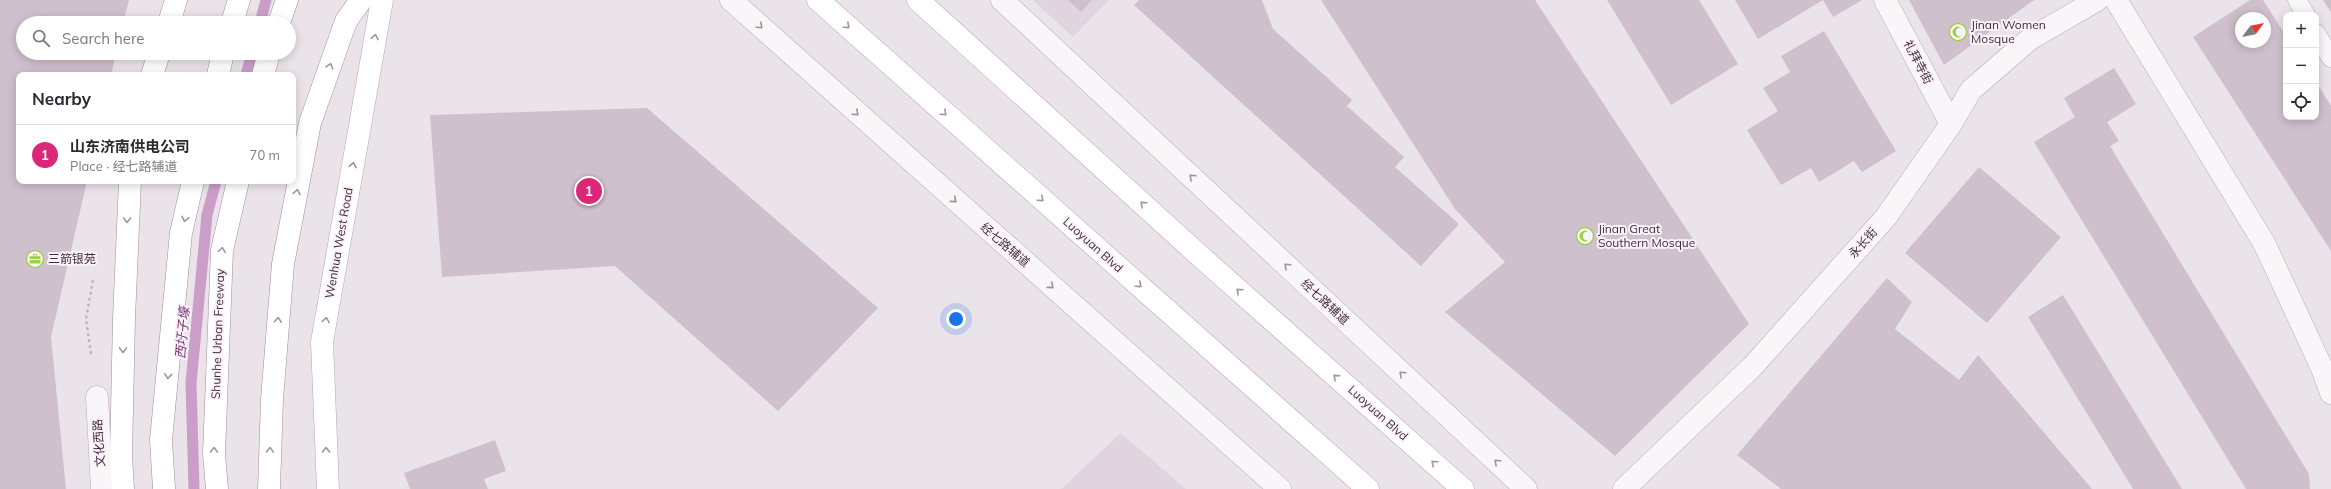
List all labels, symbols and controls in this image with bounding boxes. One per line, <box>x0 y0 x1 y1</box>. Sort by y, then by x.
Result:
north arrow <box>2235 12 2271 48</box>
map controls <box>2283 12 2319 120</box>
button: + <box>2283 12 2319 48</box>
search box <box>16 16 296 60</box>
place label: Jinan Women Mosque <box>1971 17 2046 46</box>
one-way arrow <box>755 21 763 29</box>
one-way arrow <box>843 21 850 28</box>
mosque icon: Jinan Women Mosque <box>1948 22 1968 42</box>
icon: search <box>30 27 52 49</box>
text: Search here <box>62 29 144 48</box>
one-way arrow <box>370 34 379 40</box>
street label: 礼拜寺街 <box>1901 37 1936 86</box>
button: − <box>2283 48 2319 84</box>
one-way arrow <box>325 63 334 70</box>
button: locate <box>2283 84 2319 120</box>
text: Nearby <box>32 88 91 109</box>
one-way arrow <box>939 108 947 115</box>
one-way arrow <box>851 109 859 116</box>
text: 山东济南供电公司 <box>70 137 190 156</box>
text: 1 <box>41 147 49 163</box>
text: 70 m <box>250 147 280 163</box>
text: Place · 经七路辅道 <box>70 158 178 174</box>
one-way arrow <box>348 162 356 168</box>
one-way arrow <box>1189 174 1197 182</box>
pin: 1 <box>576 176 602 206</box>
street label: Wenhua West Road <box>321 186 356 300</box>
one-way arrow <box>292 189 301 195</box>
one-way arrow <box>1037 194 1044 201</box>
one-way arrow <box>949 195 956 202</box>
one-way arrow <box>1140 201 1147 208</box>
street label: Luoyuan Blvd <box>1060 214 1126 275</box>
one-way arrow <box>181 216 189 222</box>
one-way arrow <box>123 217 131 223</box>
street label: 经七路辅道 <box>978 219 1033 270</box>
place label: Jinan Great Southern Mosque <box>1598 221 1695 250</box>
street label: 永长街 <box>1845 224 1880 261</box>
mosque icon: Jinan Great Southern Mosque <box>1575 226 1595 246</box>
one-way arrow <box>217 247 226 253</box>
office icon: 三箭银苑 <box>25 249 45 269</box>
place label: 三箭银苑 <box>48 251 96 266</box>
one-way arrow <box>1284 263 1292 271</box>
street label: Shunhe Urban Freeway <box>208 268 227 399</box>
street label: 经七路辅道 <box>1298 276 1352 328</box>
one-way arrow <box>1046 281 1054 288</box>
one-way arrow <box>1134 281 1141 288</box>
one-way arrow <box>1236 288 1244 295</box>
water label: 西圩子壕 <box>172 304 192 360</box>
your location <box>946 309 966 329</box>
one-way arrow <box>274 317 283 323</box>
one-way arrow <box>321 317 329 324</box>
one-way arrow <box>119 347 127 353</box>
one-way arrow <box>1399 371 1407 378</box>
one-way arrow <box>163 373 172 379</box>
one-way arrow <box>1334 375 1341 382</box>
street label: Luoyuan Blvd <box>1345 382 1411 443</box>
street label: 文化西路 <box>89 419 108 468</box>
one-way arrow <box>210 447 218 453</box>
one-way arrow <box>266 447 274 453</box>
one-way arrow <box>322 447 331 453</box>
one-way arrow <box>1494 460 1502 467</box>
one-way arrow <box>1431 461 1438 468</box>

